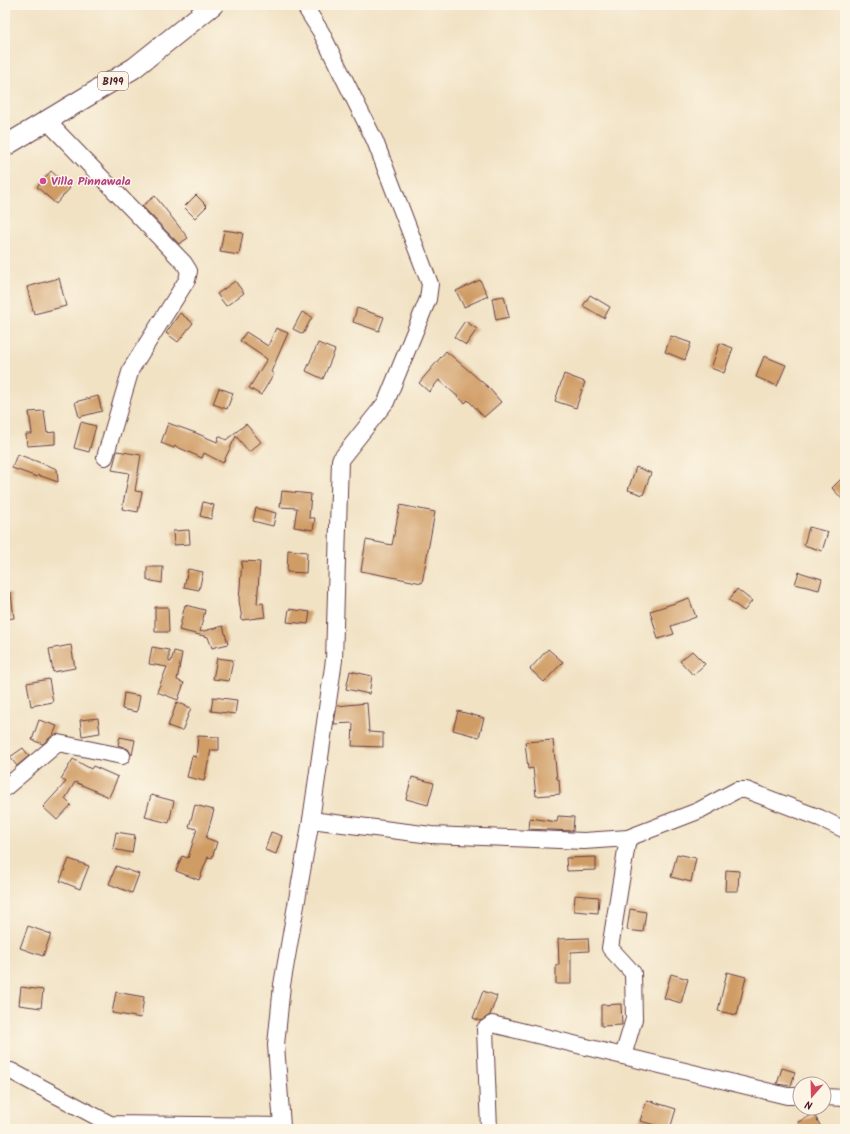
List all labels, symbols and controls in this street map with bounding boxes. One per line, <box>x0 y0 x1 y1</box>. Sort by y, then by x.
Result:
road number: B199 <box>98 72 128 90</box>
place label: Villa Pinnawala <box>51 172 131 191</box>
marker: Villa Pinnawala <box>38 176 48 186</box>
north arrow <box>792 1076 832 1116</box>
text: N <box>803 1095 815 1114</box>

